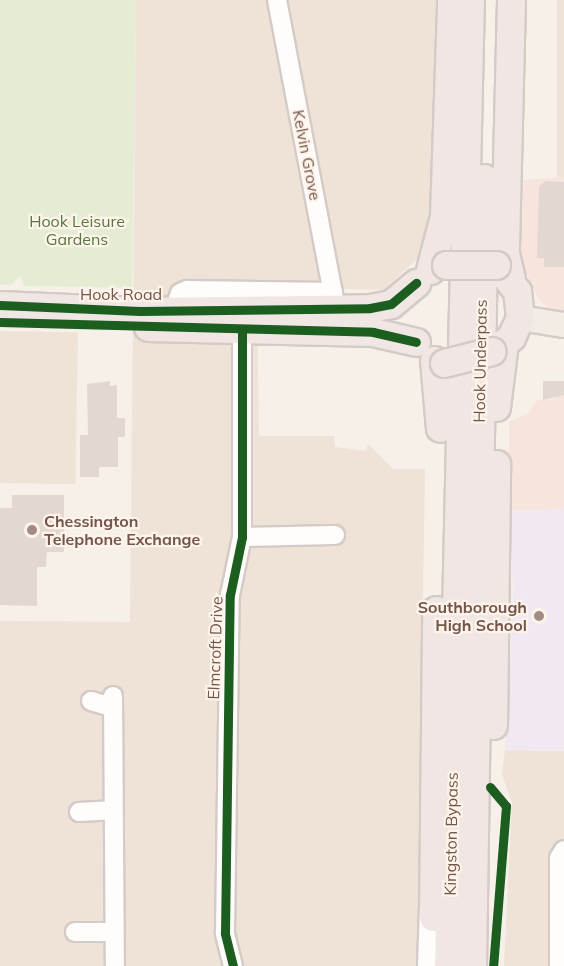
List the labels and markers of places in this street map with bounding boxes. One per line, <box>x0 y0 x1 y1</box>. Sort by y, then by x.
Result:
place label: Chessington Telephone Exchange <box>44 511 200 549</box>
marker: Chessington Telephone Exchange <box>25 523 39 537</box>
place label: Southborough High School <box>418 597 527 635</box>
marker: Southborough High School <box>532 609 546 623</box>

